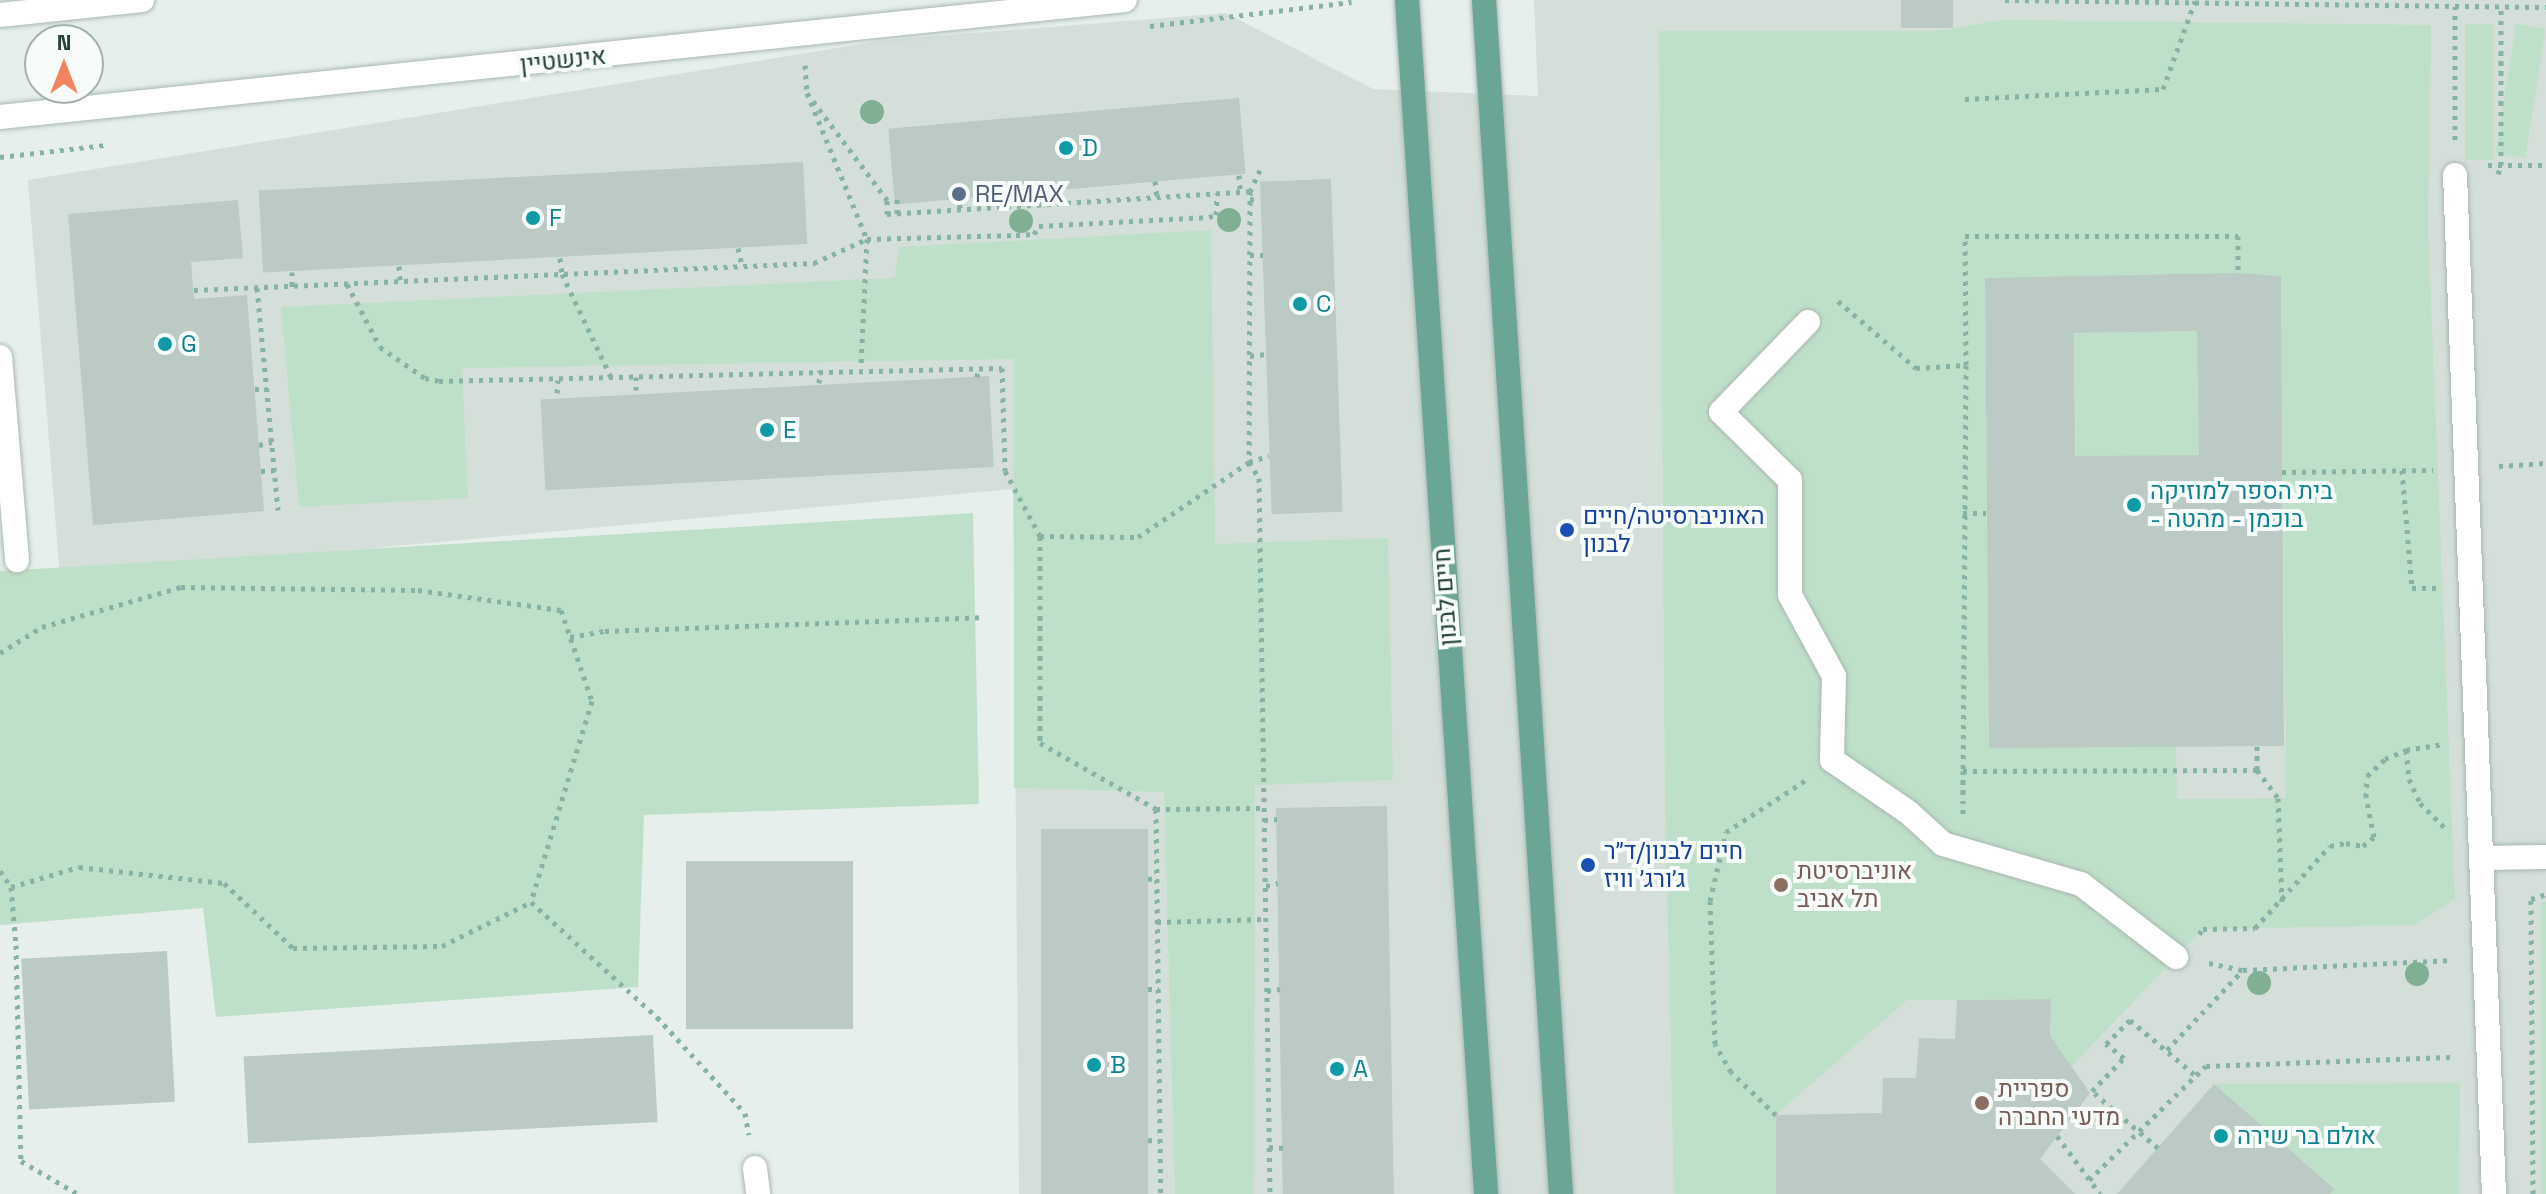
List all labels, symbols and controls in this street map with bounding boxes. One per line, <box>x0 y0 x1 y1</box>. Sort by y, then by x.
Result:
north arrow <box>24 24 104 104</box>
text: N <box>57 28 71 56</box>
street label: אינשטיין <box>518 41 608 79</box>
place label: D <box>1082 134 1098 162</box>
marker: D <box>1057 139 1075 157</box>
place label: RE/MAX <box>975 180 1064 208</box>
marker: RE/MAX <box>950 185 968 203</box>
place label: F <box>549 204 562 232</box>
marker: F <box>524 209 542 227</box>
place label: C <box>1316 290 1331 318</box>
marker: C <box>1291 295 1309 313</box>
place label: G <box>181 330 197 358</box>
marker: G <box>156 335 174 353</box>
place label: E <box>783 416 797 444</box>
marker: E <box>758 421 776 439</box>
place label: בית הספר למוזיקה - בוכמן - מהטה <box>2150 477 2333 533</box>
marker: בית הספר למוזיקה - בוכמן - מהטה <box>2125 496 2143 514</box>
place label: האוניברסיטה/חיים לבנון <box>1583 502 1765 558</box>
marker: האוניברסיטה/חיים לבנון <box>1558 521 1576 539</box>
street label: חיים לבנון <box>1427 547 1463 647</box>
place label: חיים לבנון/ד״ר ג׳ורג׳ וויז <box>1604 837 1743 893</box>
marker: חיים לבנון/ד״ר ג׳ורג׳ וויז <box>1579 856 1597 874</box>
place label: אוניברסיטת תל אביב <box>1797 857 1912 913</box>
marker: אוניברסיטת תל אביב <box>1772 876 1790 894</box>
place label: B <box>1110 1051 1126 1079</box>
place label: A <box>1353 1055 1368 1083</box>
marker: B <box>1085 1056 1103 1074</box>
marker: A <box>1328 1060 1346 1078</box>
place label: ספריית מדעי החברה <box>1998 1075 2120 1131</box>
marker: ספריית מדעי החברה <box>1973 1094 1991 1112</box>
place label: אולם בר שירה <box>2237 1122 2376 1150</box>
marker: אולם בר שירה <box>2212 1127 2230 1145</box>

